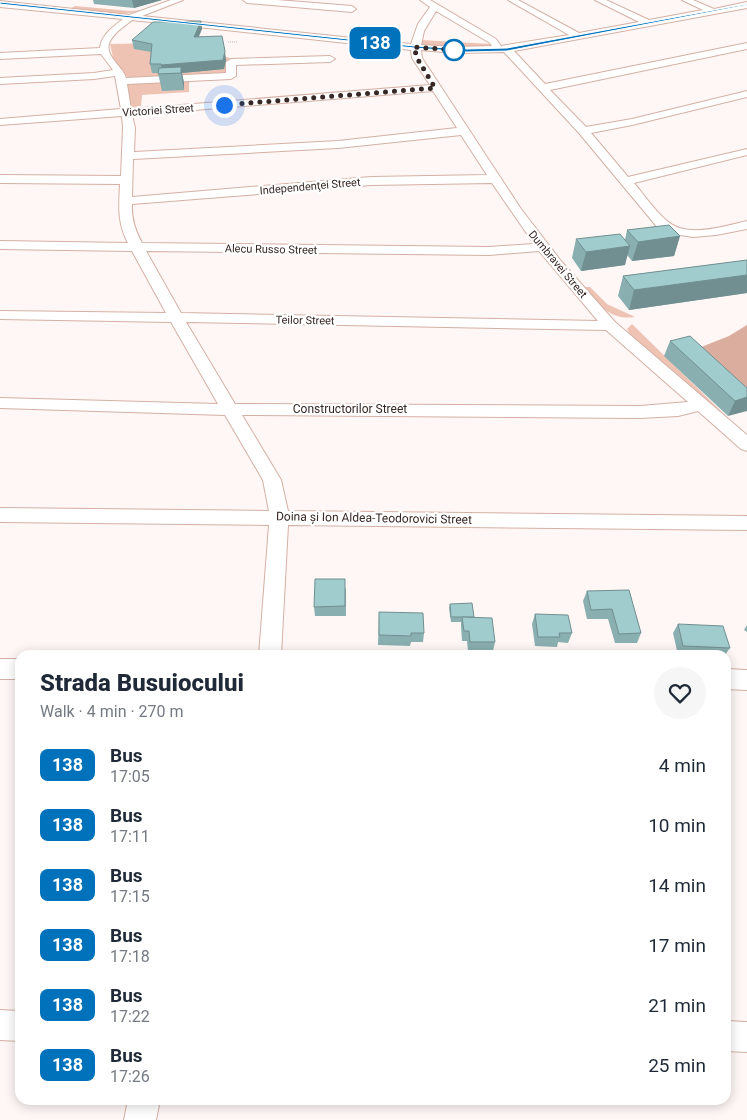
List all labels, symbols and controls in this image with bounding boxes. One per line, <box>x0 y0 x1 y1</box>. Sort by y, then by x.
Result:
line badge: 138 <box>346 27 404 59</box>
text: 138 <box>360 32 390 53</box>
unlabelled marker <box>443 39 465 61</box>
your location <box>212 93 237 118</box>
street label: Victoriei Street <box>122 101 195 119</box>
street label: Independenţei Street <box>259 176 361 197</box>
street label: Dumbravei Street <box>526 228 590 301</box>
street label: Alecu Russo Street <box>225 242 318 257</box>
street label: Teilor Street <box>275 313 335 328</box>
street label: Constructorilor Street <box>293 402 407 416</box>
street label: Doina și Ion Aldea-Teodorovici Street <box>276 509 472 528</box>
button: heart <box>654 667 706 719</box>
text: Strada Busuiocului <box>40 669 244 697</box>
text: Walk · 4 min · 270 m <box>40 702 184 721</box>
text: Bus <box>110 744 143 767</box>
text: 138 <box>52 754 83 775</box>
text: 4 min <box>659 754 706 777</box>
text: 17:05 <box>110 767 150 786</box>
text: Bus <box>110 804 143 827</box>
text: 138 <box>52 814 83 835</box>
text: 10 min <box>648 814 706 837</box>
text: 17:11 <box>110 827 150 846</box>
text: Bus <box>110 864 143 887</box>
text: 138 <box>52 874 83 895</box>
text: 14 min <box>648 874 706 897</box>
text: 17:15 <box>110 887 150 906</box>
text: Bus <box>110 924 143 947</box>
text: 138 <box>52 934 83 955</box>
text: 17 min <box>648 934 706 957</box>
text: 17:18 <box>110 947 150 966</box>
text: Bus <box>110 984 143 1007</box>
text: 138 <box>52 994 83 1015</box>
text: 21 min <box>648 994 706 1017</box>
text: 17:22 <box>110 1007 150 1026</box>
text: Bus <box>110 1044 143 1067</box>
text: 138 <box>52 1054 83 1075</box>
text: 25 min <box>648 1054 706 1077</box>
text: 17:26 <box>110 1067 150 1086</box>

